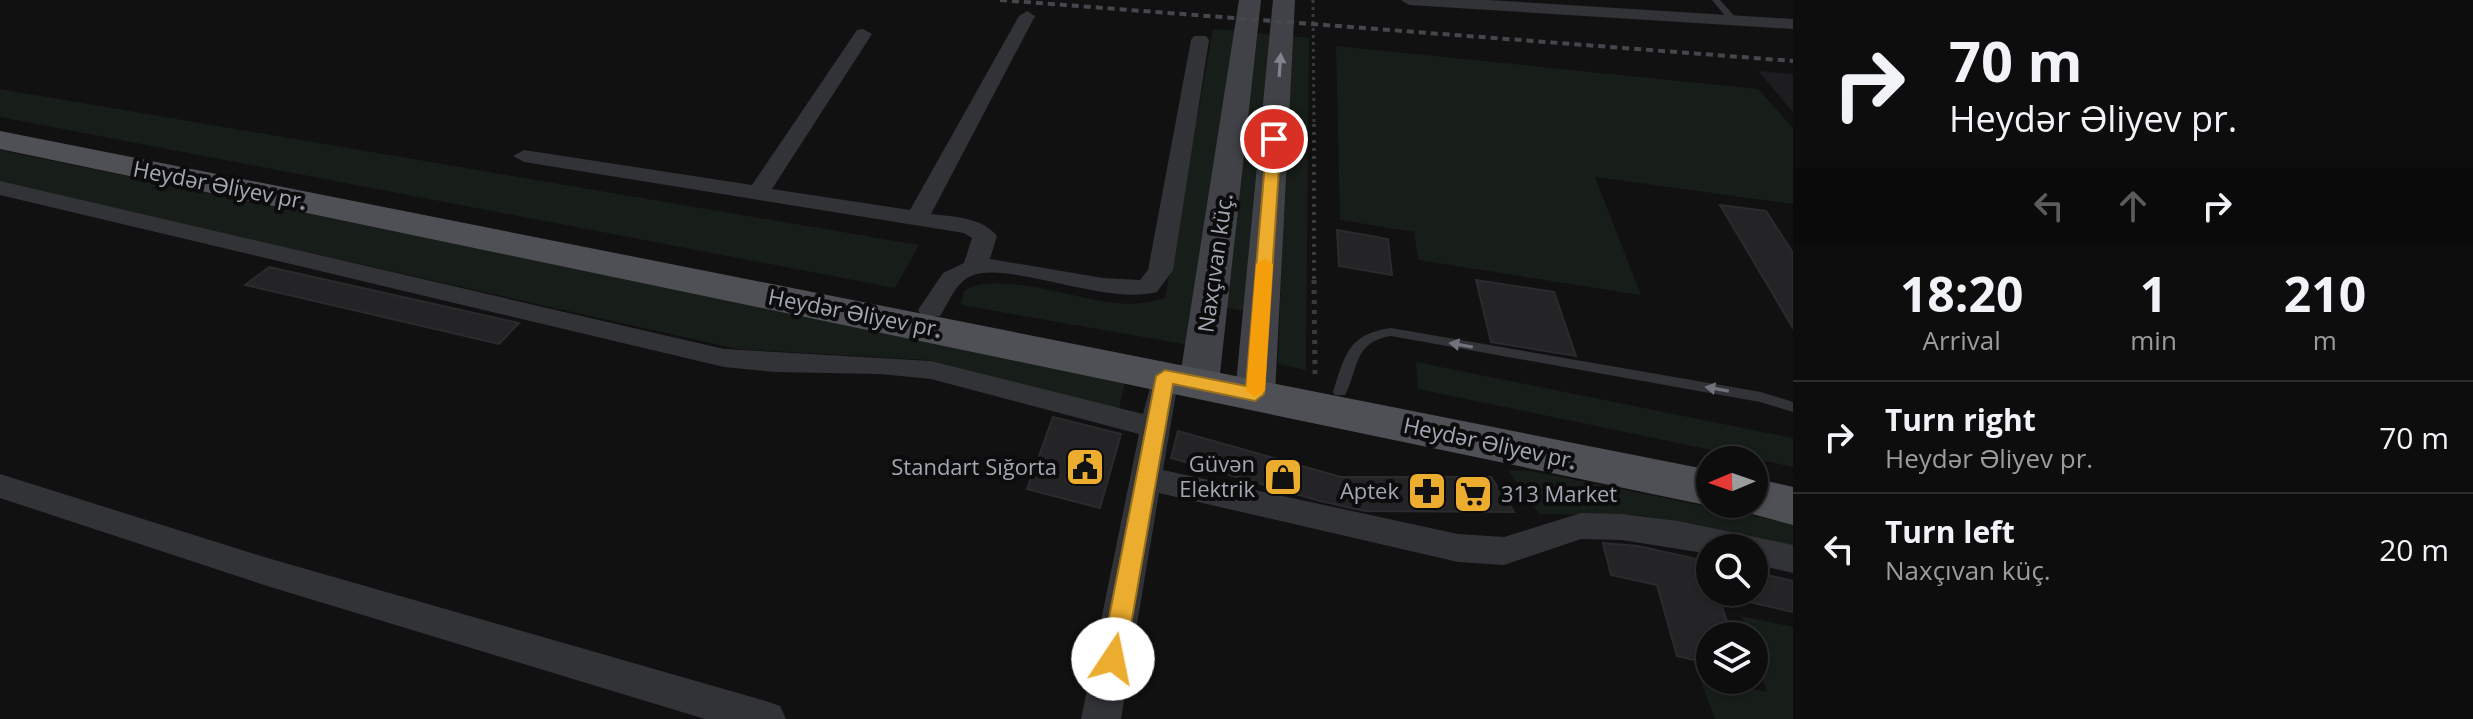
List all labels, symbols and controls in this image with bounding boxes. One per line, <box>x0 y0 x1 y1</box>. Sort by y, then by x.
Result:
text: 70 m <box>1949 22 2083 98</box>
icon: right <box>1817 32 1921 136</box>
one-way arrow <box>1274 52 1287 77</box>
text: Heydər Əliyev pr. <box>1949 94 2237 143</box>
pin <box>1240 105 1308 173</box>
icon: arrive <box>1252 117 1296 161</box>
street label: Heydər Əliyev pr. <box>131 152 309 216</box>
icon: left <box>2027 184 2071 228</box>
icon: ahead <box>2111 184 2155 228</box>
icon: right <box>2195 184 2239 228</box>
street label: Naxçıvan küç. <box>1189 191 1239 334</box>
text: 18:20 <box>1900 261 2023 326</box>
text: 1 <box>2140 261 2167 326</box>
text: 210 <box>2284 261 2366 326</box>
street label: Heydər Əliyev pr. <box>766 280 944 344</box>
text: Arrival <box>1922 322 2001 358</box>
text: min <box>2130 322 2177 358</box>
text: m <box>2313 322 2337 358</box>
one-way arrow <box>1448 338 1473 350</box>
one-way arrow <box>1704 383 1729 395</box>
text: Turn right <box>1885 399 2036 440</box>
street label: Heydər Əliyev pr. <box>1401 409 1579 475</box>
icon: right <box>1817 415 1861 459</box>
text: 70 m <box>2379 417 2449 458</box>
text: Heydər Əliyev pr. <box>1885 440 2093 476</box>
public building icon: Standart Sığorta <box>1064 446 1106 488</box>
north arrow <box>1696 446 1768 518</box>
map controls <box>1696 446 1768 694</box>
place label: Güvən Elektrik <box>1179 448 1255 503</box>
place label: Standart Sığorta <box>891 451 1057 481</box>
shop icon: Güvən Elektrik <box>1262 456 1304 498</box>
pharmacy icon: Aptek <box>1406 470 1448 512</box>
supermarket icon: 313 Market <box>1452 473 1494 515</box>
place label: Aptek <box>1340 475 1399 505</box>
place label: 313 Market <box>1501 478 1617 508</box>
text: Turn left <box>1885 511 2015 552</box>
icon: left <box>1817 527 1861 571</box>
text: 20 m <box>2379 529 2449 570</box>
button: search <box>1696 534 1768 606</box>
text: Naxçıvan küç. <box>1885 552 2051 588</box>
position arrow <box>1071 617 1155 701</box>
button: layers <box>1696 622 1768 694</box>

